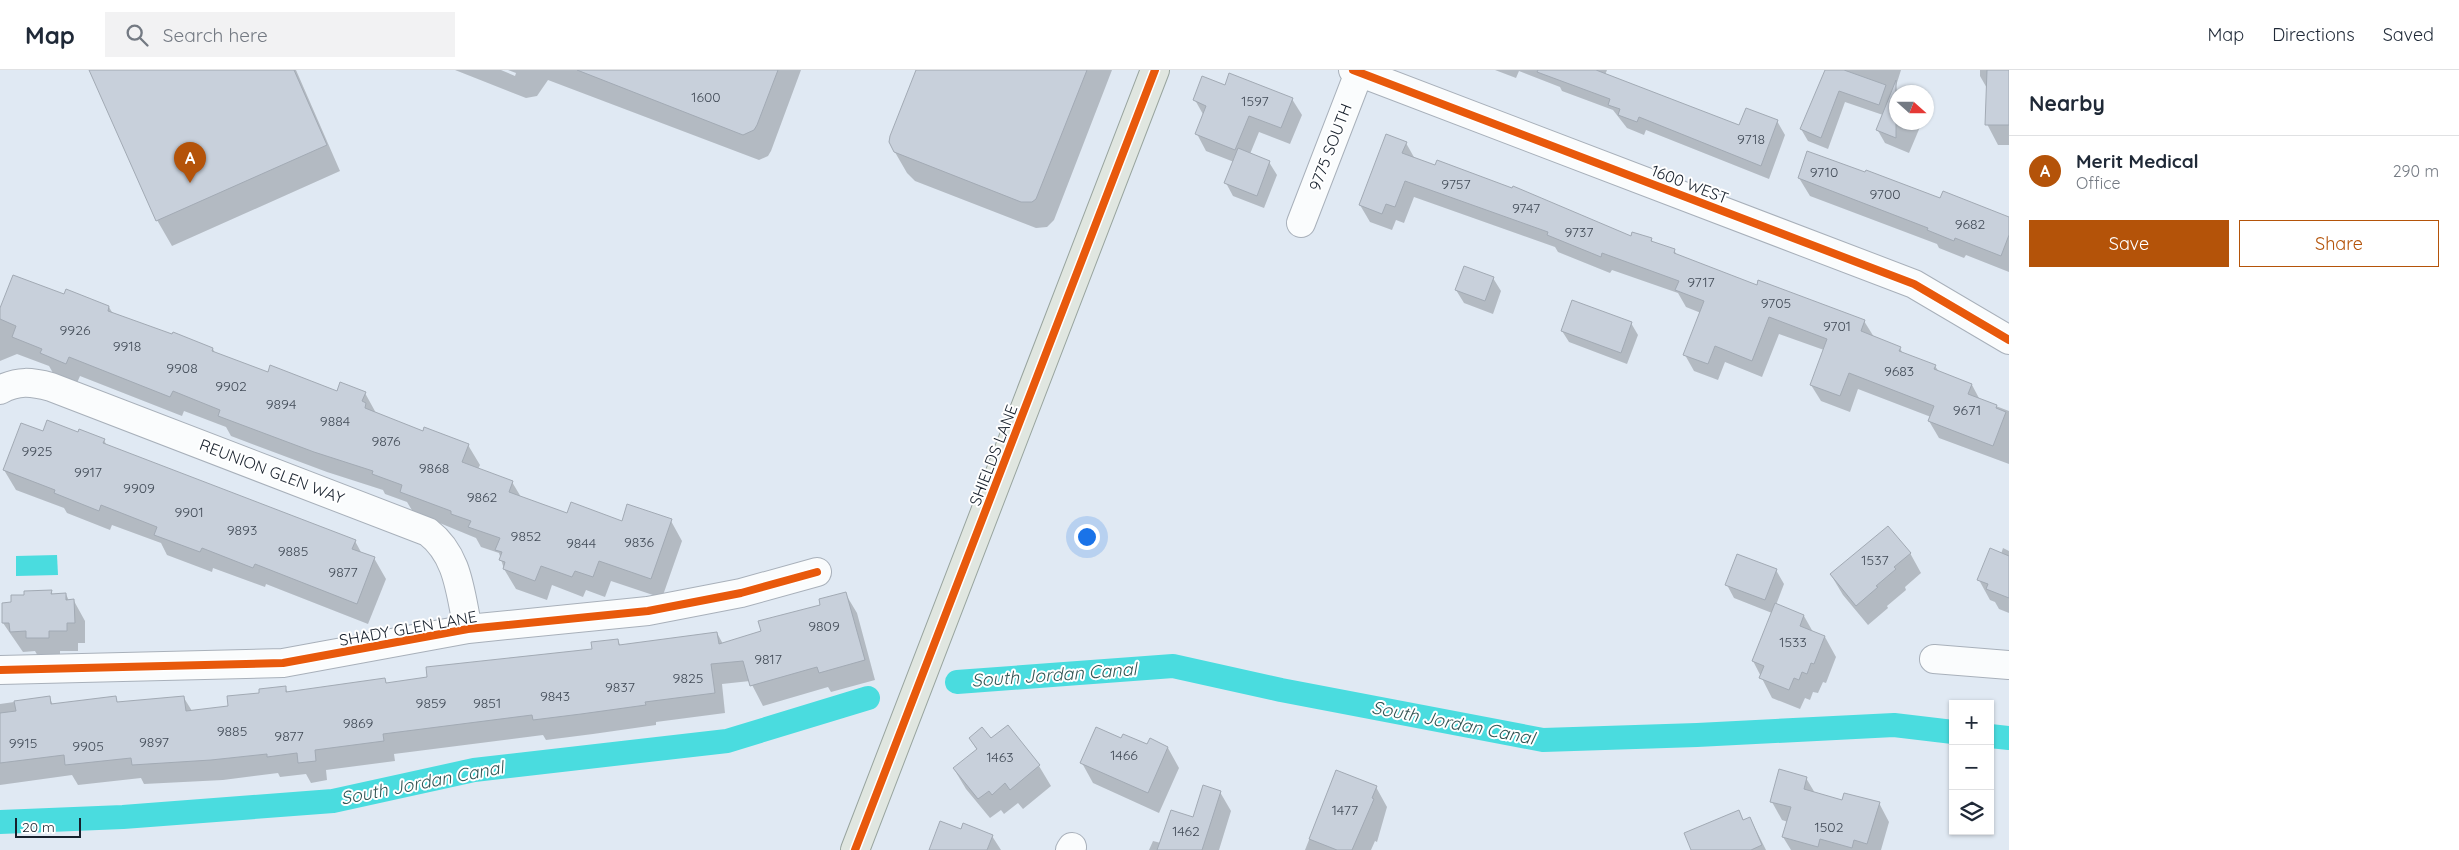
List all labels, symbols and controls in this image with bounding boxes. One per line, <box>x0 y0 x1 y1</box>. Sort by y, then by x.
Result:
search box <box>105 12 455 57</box>
text: Map <box>25 20 75 50</box>
icon: search <box>123 21 151 49</box>
text: Search here <box>163 23 268 47</box>
text: Map <box>2207 23 2244 46</box>
text: Directions <box>2272 23 2355 46</box>
text: Saved <box>2383 23 2434 46</box>
north arrow <box>1889 85 1934 130</box>
house number: 1600 <box>691 88 721 106</box>
text: Nearby <box>2029 90 2105 116</box>
house number: 1597 <box>1241 92 1269 110</box>
street label: 9775 SOUTH <box>1304 101 1356 193</box>
house number: 9718 <box>1737 130 1765 148</box>
pin: A <box>174 142 206 183</box>
text: Merit Medical <box>2076 149 2199 173</box>
street label: 1600 WEST <box>1649 160 1732 208</box>
text: A <box>2040 161 2050 181</box>
text: 290 m <box>2393 161 2439 181</box>
house number: 9710 <box>1810 163 1838 181</box>
text: Office <box>2076 173 2121 193</box>
house number: 9757 <box>1441 175 1471 193</box>
house number: 9700 <box>1869 185 1901 203</box>
house number: 9747 <box>1512 199 1540 217</box>
house number: 9682 <box>1955 215 1986 233</box>
button: Save <box>2029 220 2229 267</box>
button: Share <box>2239 220 2439 267</box>
house number: 9737 <box>1564 223 1594 241</box>
house number: 9717 <box>1687 273 1715 291</box>
house number: 9705 <box>1761 294 1791 312</box>
house number: 9701 <box>1823 317 1851 335</box>
house number: 9926 <box>60 321 91 339</box>
house number: 9918 <box>113 337 141 355</box>
house number: 9908 <box>166 359 198 377</box>
house number: 9683 <box>1884 362 1914 380</box>
house number: 9902 <box>215 377 247 395</box>
house number: 9894 <box>266 395 296 413</box>
house number: 9671 <box>1953 401 1981 419</box>
street label: SHIELDS LANE <box>965 402 1021 508</box>
house number: 9884 <box>320 412 350 430</box>
house number: 9876 <box>371 432 401 450</box>
street label: REUNION GLEN WAY <box>197 434 347 508</box>
house number: 9925 <box>21 442 53 460</box>
house number: 9868 <box>419 459 449 477</box>
house number: 9917 <box>74 463 102 481</box>
house number: 9909 <box>123 479 155 497</box>
house number: 9862 <box>467 488 498 506</box>
house number: 9901 <box>174 503 204 521</box>
house number: 9893 <box>227 521 257 539</box>
your location <box>1074 524 1100 550</box>
house number: 9852 <box>511 527 542 545</box>
house number: 9836 <box>624 533 655 551</box>
house number: 9844 <box>566 534 596 552</box>
house number: 9885 <box>278 542 308 560</box>
house number: 1537 <box>1861 551 1889 569</box>
house number: 9877 <box>328 563 358 581</box>
street label: SHADY GLEN LANE <box>338 606 478 650</box>
house number: 9809 <box>808 617 840 635</box>
house number: 1533 <box>1779 633 1807 651</box>
house number: 9817 <box>754 650 782 668</box>
water label: South Jordan Canal <box>971 657 1139 692</box>
house number: 9825 <box>673 669 703 687</box>
house number: 9837 <box>605 678 635 696</box>
house number: 9843 <box>540 687 570 705</box>
house number: 9859 <box>416 694 447 712</box>
house number: 9851 <box>473 694 501 712</box>
water label: South Jordan Canal <box>1370 695 1538 750</box>
map controls <box>1949 700 1994 835</box>
button: + <box>1949 700 1994 745</box>
house number: 9869 <box>343 714 374 732</box>
house number: 9885 <box>217 722 247 740</box>
house number: 9877 <box>274 727 304 745</box>
house number: 9897 <box>139 733 169 751</box>
house number: 9915 <box>9 734 37 752</box>
house number: 9905 <box>72 737 104 755</box>
button: − <box>1949 745 1994 790</box>
house number: 1466 <box>1110 746 1138 764</box>
house number: 1463 <box>986 748 1014 766</box>
water label: South Jordan Canal <box>339 755 507 810</box>
button: layers <box>1949 790 1994 835</box>
house number: 1477 <box>1332 801 1358 819</box>
scale bar <box>15 815 81 838</box>
text: 20 m <box>22 818 55 836</box>
house number: 1502 <box>1815 818 1844 836</box>
house number: 1462 <box>1172 822 1200 840</box>

